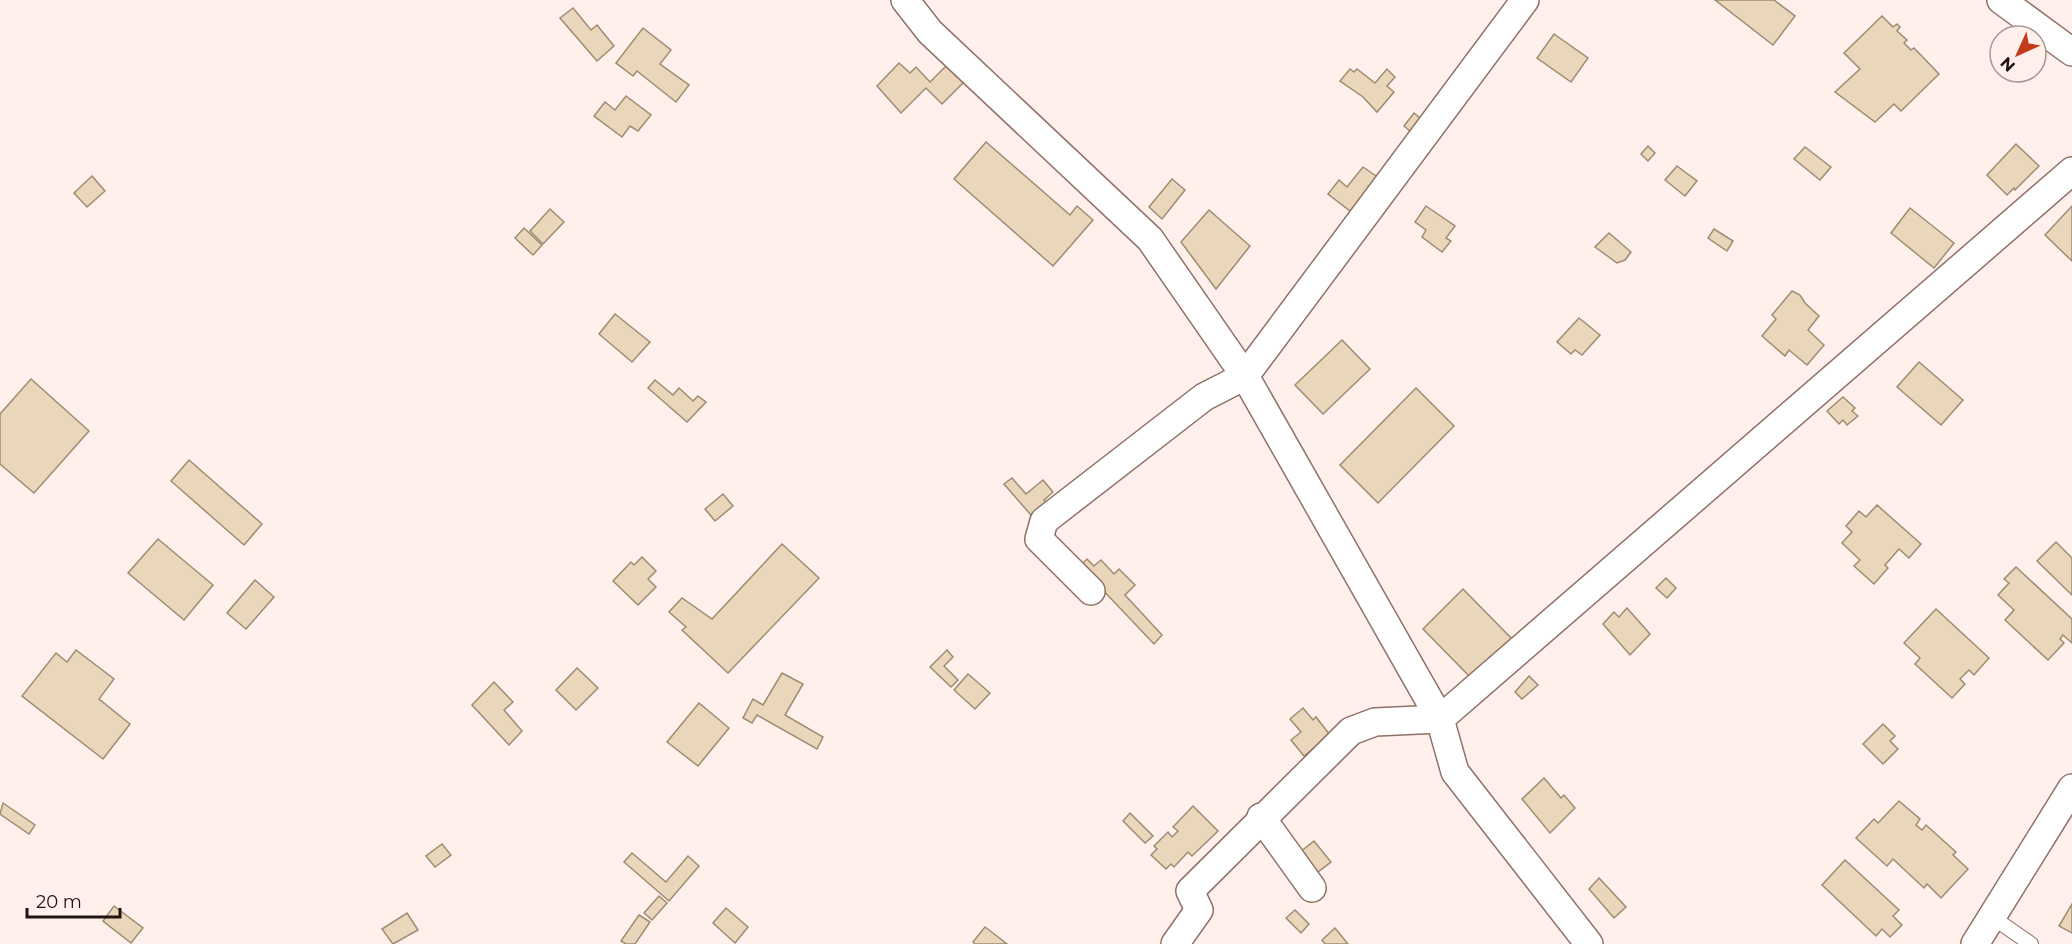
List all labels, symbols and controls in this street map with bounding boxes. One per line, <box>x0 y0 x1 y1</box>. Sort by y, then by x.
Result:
north arrow <box>1988 24 2048 84</box>
text: N <box>1996 53 2019 76</box>
scale bar <box>27 881 120 919</box>
text: 20 m <box>36 891 82 913</box>

